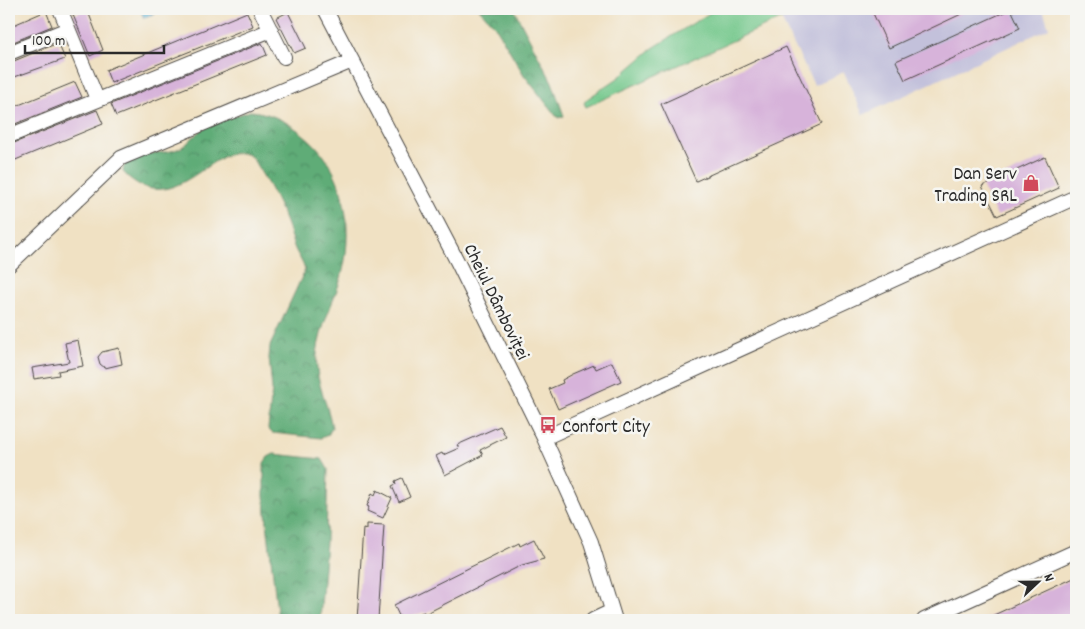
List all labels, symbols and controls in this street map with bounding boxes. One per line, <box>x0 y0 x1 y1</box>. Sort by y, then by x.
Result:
scale bar <box>25 22 164 54</box>
text: 100 m <box>32 31 65 53</box>
place label: Dan Serv Trading SRL <box>934 162 1017 211</box>
shop icon: Dan Serv Trading SRL <box>1021 173 1041 193</box>
street label: Cheiul Dâmboviței <box>455 240 535 366</box>
bus stop icon: Confort City <box>538 415 558 435</box>
place label: Confort City <box>562 415 650 442</box>
north arrow <box>1012 556 1062 606</box>
text: N <box>1038 571 1059 585</box>

